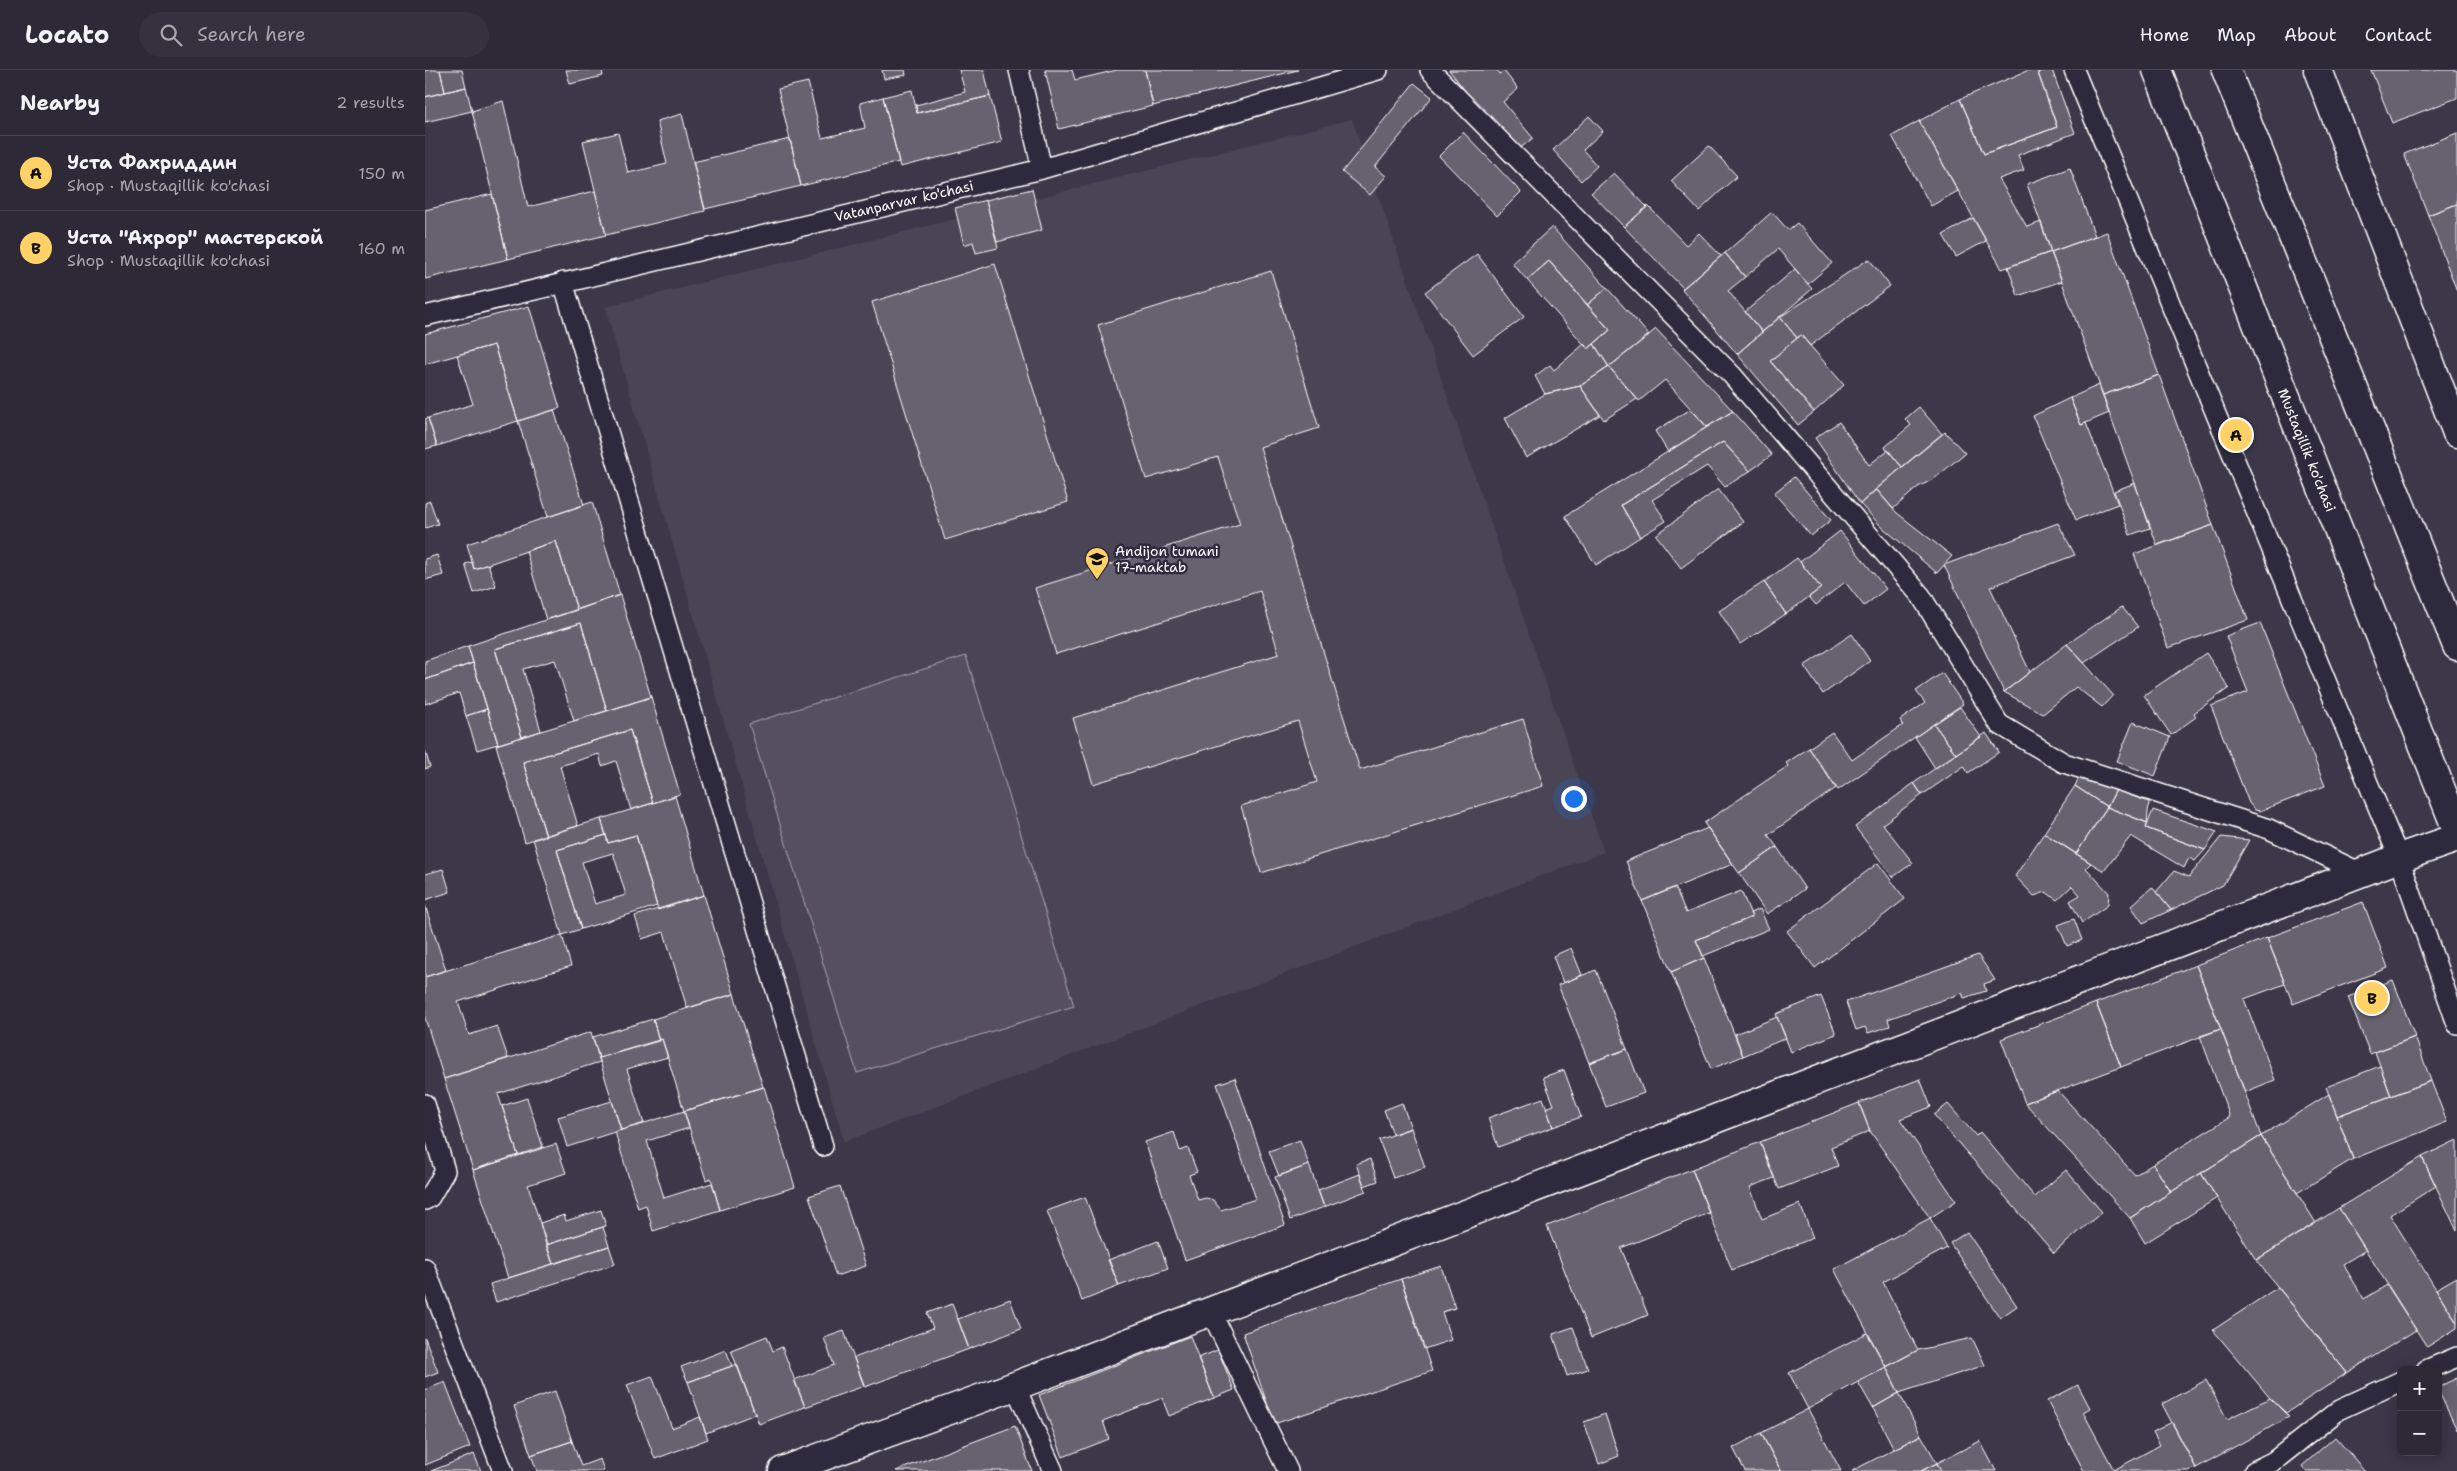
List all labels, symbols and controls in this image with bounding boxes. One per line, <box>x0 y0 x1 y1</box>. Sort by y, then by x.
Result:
search box <box>139 12 489 57</box>
text: Locato <box>25 19 109 51</box>
icon: search <box>157 21 185 49</box>
text: Search here <box>197 22 306 47</box>
text: Home <box>2140 23 2189 47</box>
text: Map <box>2217 23 2256 47</box>
text: About <box>2284 23 2337 47</box>
text: Contact <box>2365 23 2432 47</box>
text: Nearby <box>20 89 100 117</box>
text: 2 results <box>336 92 405 113</box>
text: Уста Фахриддин <box>67 150 237 175</box>
text: A <box>30 163 42 184</box>
text: 150 m <box>358 163 405 184</box>
text: Shop · Mustaqillik ko'chasi <box>67 175 270 196</box>
street label: Vatanparvar ko'chasi <box>833 176 975 226</box>
text: Уста "Ахрор" мастерской <box>67 225 323 250</box>
text: B <box>31 238 41 259</box>
text: 160 m <box>358 238 405 259</box>
text: Shop · Mustaqillik ko'chasi <box>67 250 270 271</box>
street label: Mustaqillik ko'chasi <box>2274 386 2340 514</box>
pin: A <box>2220 416 2252 454</box>
place label: Andijon tumani 17-maktab <box>1115 542 1219 576</box>
school or university icon: Andijon tumani 17-maktab <box>1084 546 1110 580</box>
your location <box>1561 786 1587 812</box>
pin: B <box>2356 979 2388 1017</box>
map controls <box>2397 1366 2442 1456</box>
button: + <box>2397 1366 2442 1411</box>
button: − <box>2397 1411 2442 1456</box>

